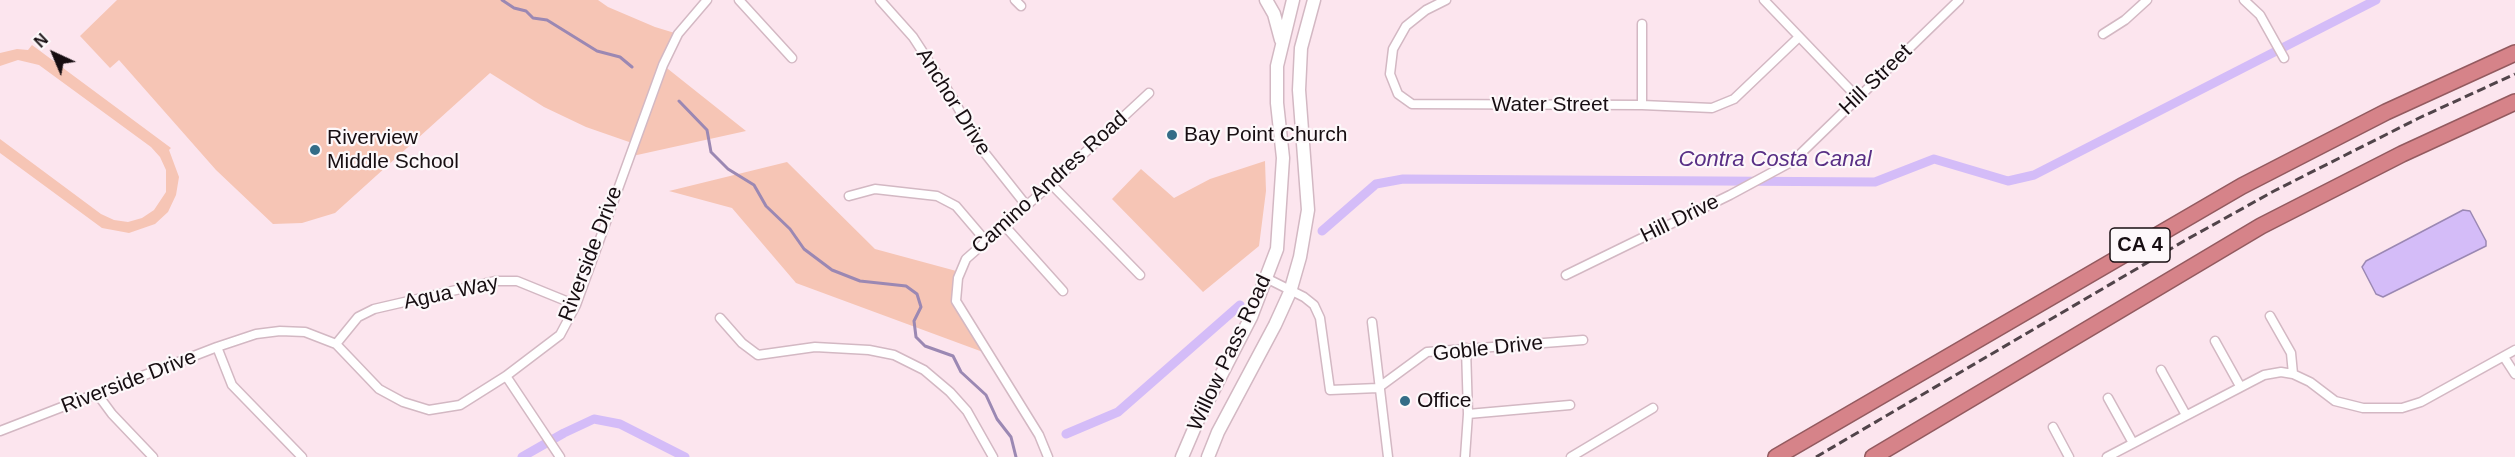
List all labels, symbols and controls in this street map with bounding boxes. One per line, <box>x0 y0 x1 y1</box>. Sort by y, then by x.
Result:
north arrow <box>24 24 84 84</box>
text: N <box>31 31 51 51</box>
street label: Hill Street <box>1835 39 1917 121</box>
street label: Anchor Drive <box>910 44 996 160</box>
street label: Water Street <box>1491 92 1609 118</box>
street label: Camino Andres Road <box>967 106 1133 260</box>
place label: Bay Point Church <box>1184 122 1347 148</box>
place label: Riverview Middle School <box>327 125 459 175</box>
marker: Bay Point Church <box>1165 128 1179 142</box>
marker: Riverview Middle School <box>308 143 322 157</box>
water label: Contra Costa Canal <box>1678 147 1872 173</box>
street label: Riverside Drive <box>554 183 628 325</box>
street label: Hill Drive <box>1637 189 1723 249</box>
road number: CA 4 <box>2110 228 2170 262</box>
street label: Agua Way <box>401 271 501 315</box>
street label: Willow Pass Road <box>1183 271 1277 435</box>
street label: Goble Drive <box>1432 331 1544 367</box>
street label: Riverside Drive <box>58 345 200 419</box>
place label: Office <box>1417 388 1471 414</box>
marker: Office <box>1398 394 1412 408</box>

